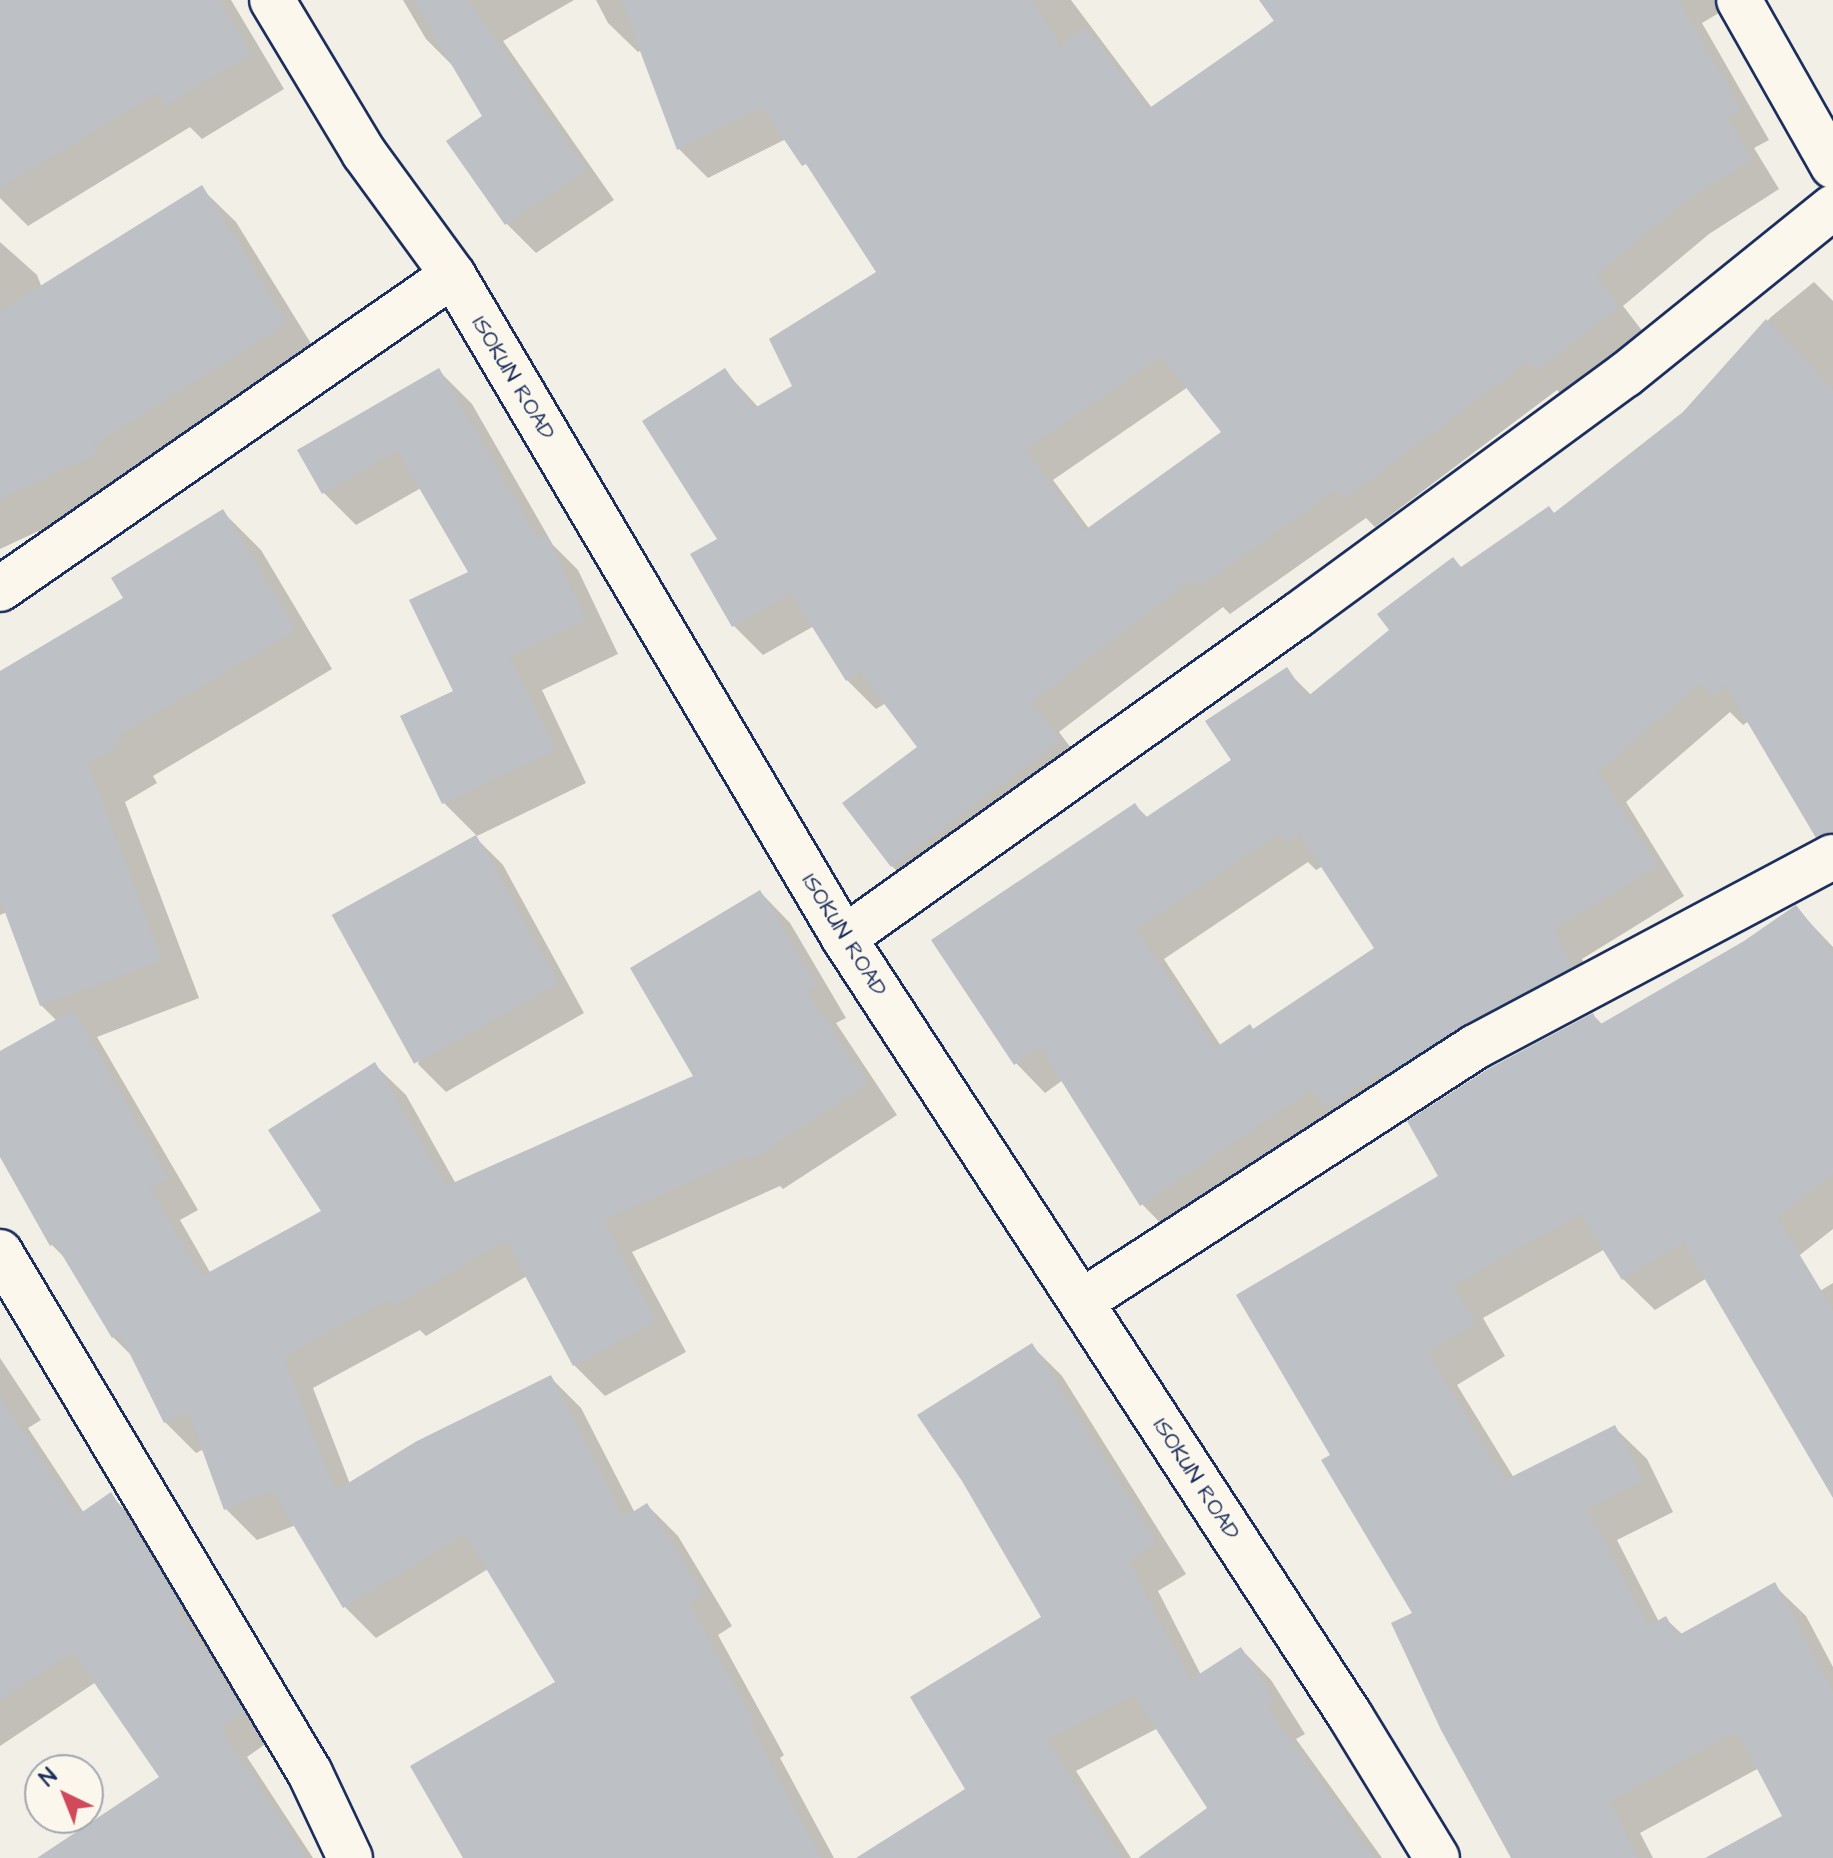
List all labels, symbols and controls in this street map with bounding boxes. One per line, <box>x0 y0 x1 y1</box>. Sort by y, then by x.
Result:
street label: ISOKUN ROAD <box>466 312 560 444</box>
street label: ISOKUN ROAD <box>796 869 892 1001</box>
street label: ISOKUN ROAD <box>1147 1413 1245 1545</box>
north arrow <box>24 1754 104 1834</box>
text: N <box>33 1762 64 1794</box>

